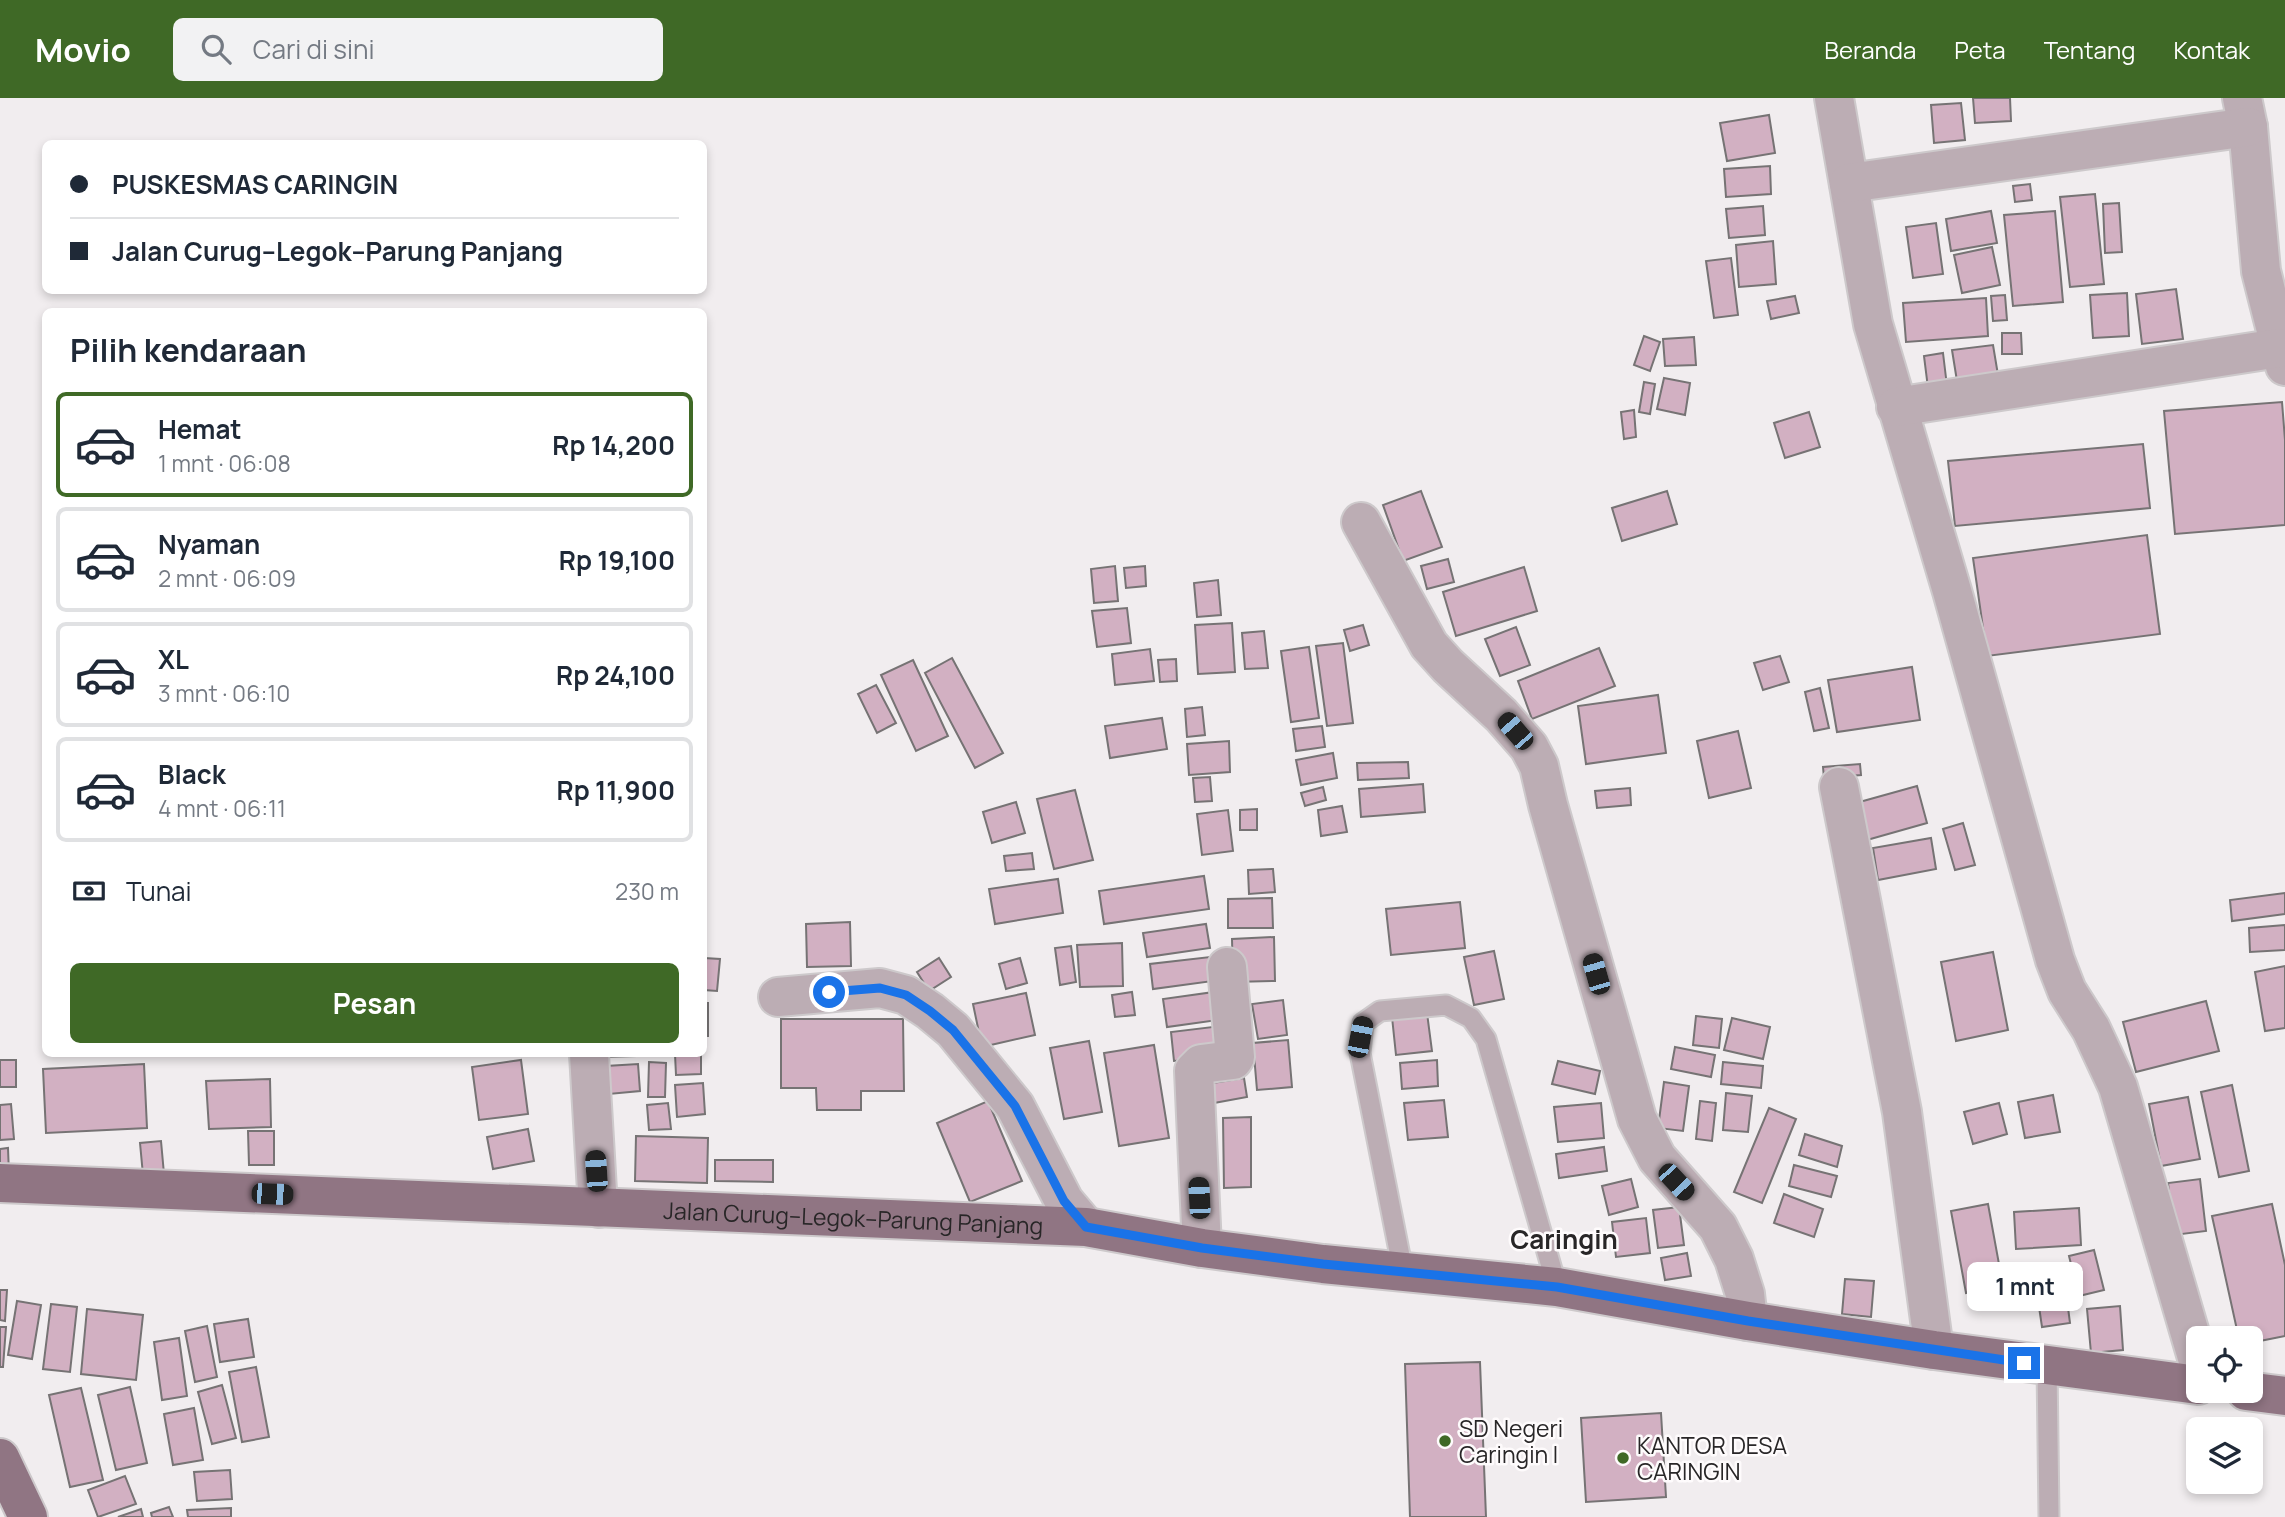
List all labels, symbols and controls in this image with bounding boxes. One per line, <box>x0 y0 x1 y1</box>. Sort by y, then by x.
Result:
search box <box>173 18 663 81</box>
text: Movio <box>35 27 131 72</box>
icon: search <box>197 30 235 68</box>
text: Cari di sini <box>253 31 374 67</box>
text: Beranda <box>1824 33 1916 66</box>
text: Peta <box>1954 33 2006 66</box>
text: Tentang <box>2044 33 2135 66</box>
text: Kontak <box>2173 33 2250 66</box>
text: PUSKESMAS CARINGIN <box>112 166 398 202</box>
text: Jalan Curug–Legok–Parung Panjang <box>112 233 563 269</box>
text: Pilih kendaraan <box>70 328 307 372</box>
text: Hemat <box>158 411 242 447</box>
icon: car <box>74 413 137 476</box>
text: Rp 14,200 <box>552 427 675 463</box>
text: 1 mnt · 06:08 <box>158 447 291 479</box>
text: Nyaman <box>158 526 260 562</box>
icon: car <box>74 528 137 591</box>
text: Rp 19,100 <box>559 542 675 578</box>
text: 2 mnt · 06:09 <box>158 562 296 594</box>
text: XL <box>158 641 189 677</box>
icon: car <box>74 643 137 706</box>
text: Rp 24,100 <box>556 657 675 693</box>
text: 3 mnt · 06:10 <box>158 677 290 709</box>
car <box>1494 708 1537 754</box>
text: Black <box>158 756 226 792</box>
icon: car <box>74 758 137 821</box>
text: Rp 11,900 <box>557 772 675 808</box>
text: 4 mnt · 06:11 <box>158 792 286 824</box>
icon: cash <box>70 872 108 910</box>
text: Tunai <box>126 873 192 909</box>
text: 230 m <box>615 875 679 907</box>
car <box>1581 951 1612 997</box>
button: Pesan <box>70 963 679 1043</box>
route start <box>813 976 845 1008</box>
car <box>1346 1014 1375 1060</box>
car <box>585 1149 608 1193</box>
car <box>1654 1159 1699 1205</box>
car <box>1188 1176 1211 1220</box>
car <box>251 1183 294 1205</box>
street label: Jalan Curug–Legok–Parung Panjang <box>663 1194 1044 1241</box>
district label: Caringin <box>1510 1221 1618 1257</box>
callout: 1 mnt <box>1966 1262 2082 1310</box>
text: 1 mnt <box>1995 1270 2055 1302</box>
map controls <box>2186 1326 2263 1494</box>
button: locate <box>2186 1326 2263 1403</box>
route end <box>2008 1347 2040 1379</box>
place label: SD Negeri Caringin I <box>1459 1412 1563 1470</box>
button: layers <box>2186 1417 2263 1494</box>
place label: KANTOR DESA CARINGIN <box>1637 1429 1788 1487</box>
marker: SD Negeri Caringin I <box>1437 1433 1453 1449</box>
marker: KANTOR DESA CARINGIN <box>1615 1450 1631 1466</box>

